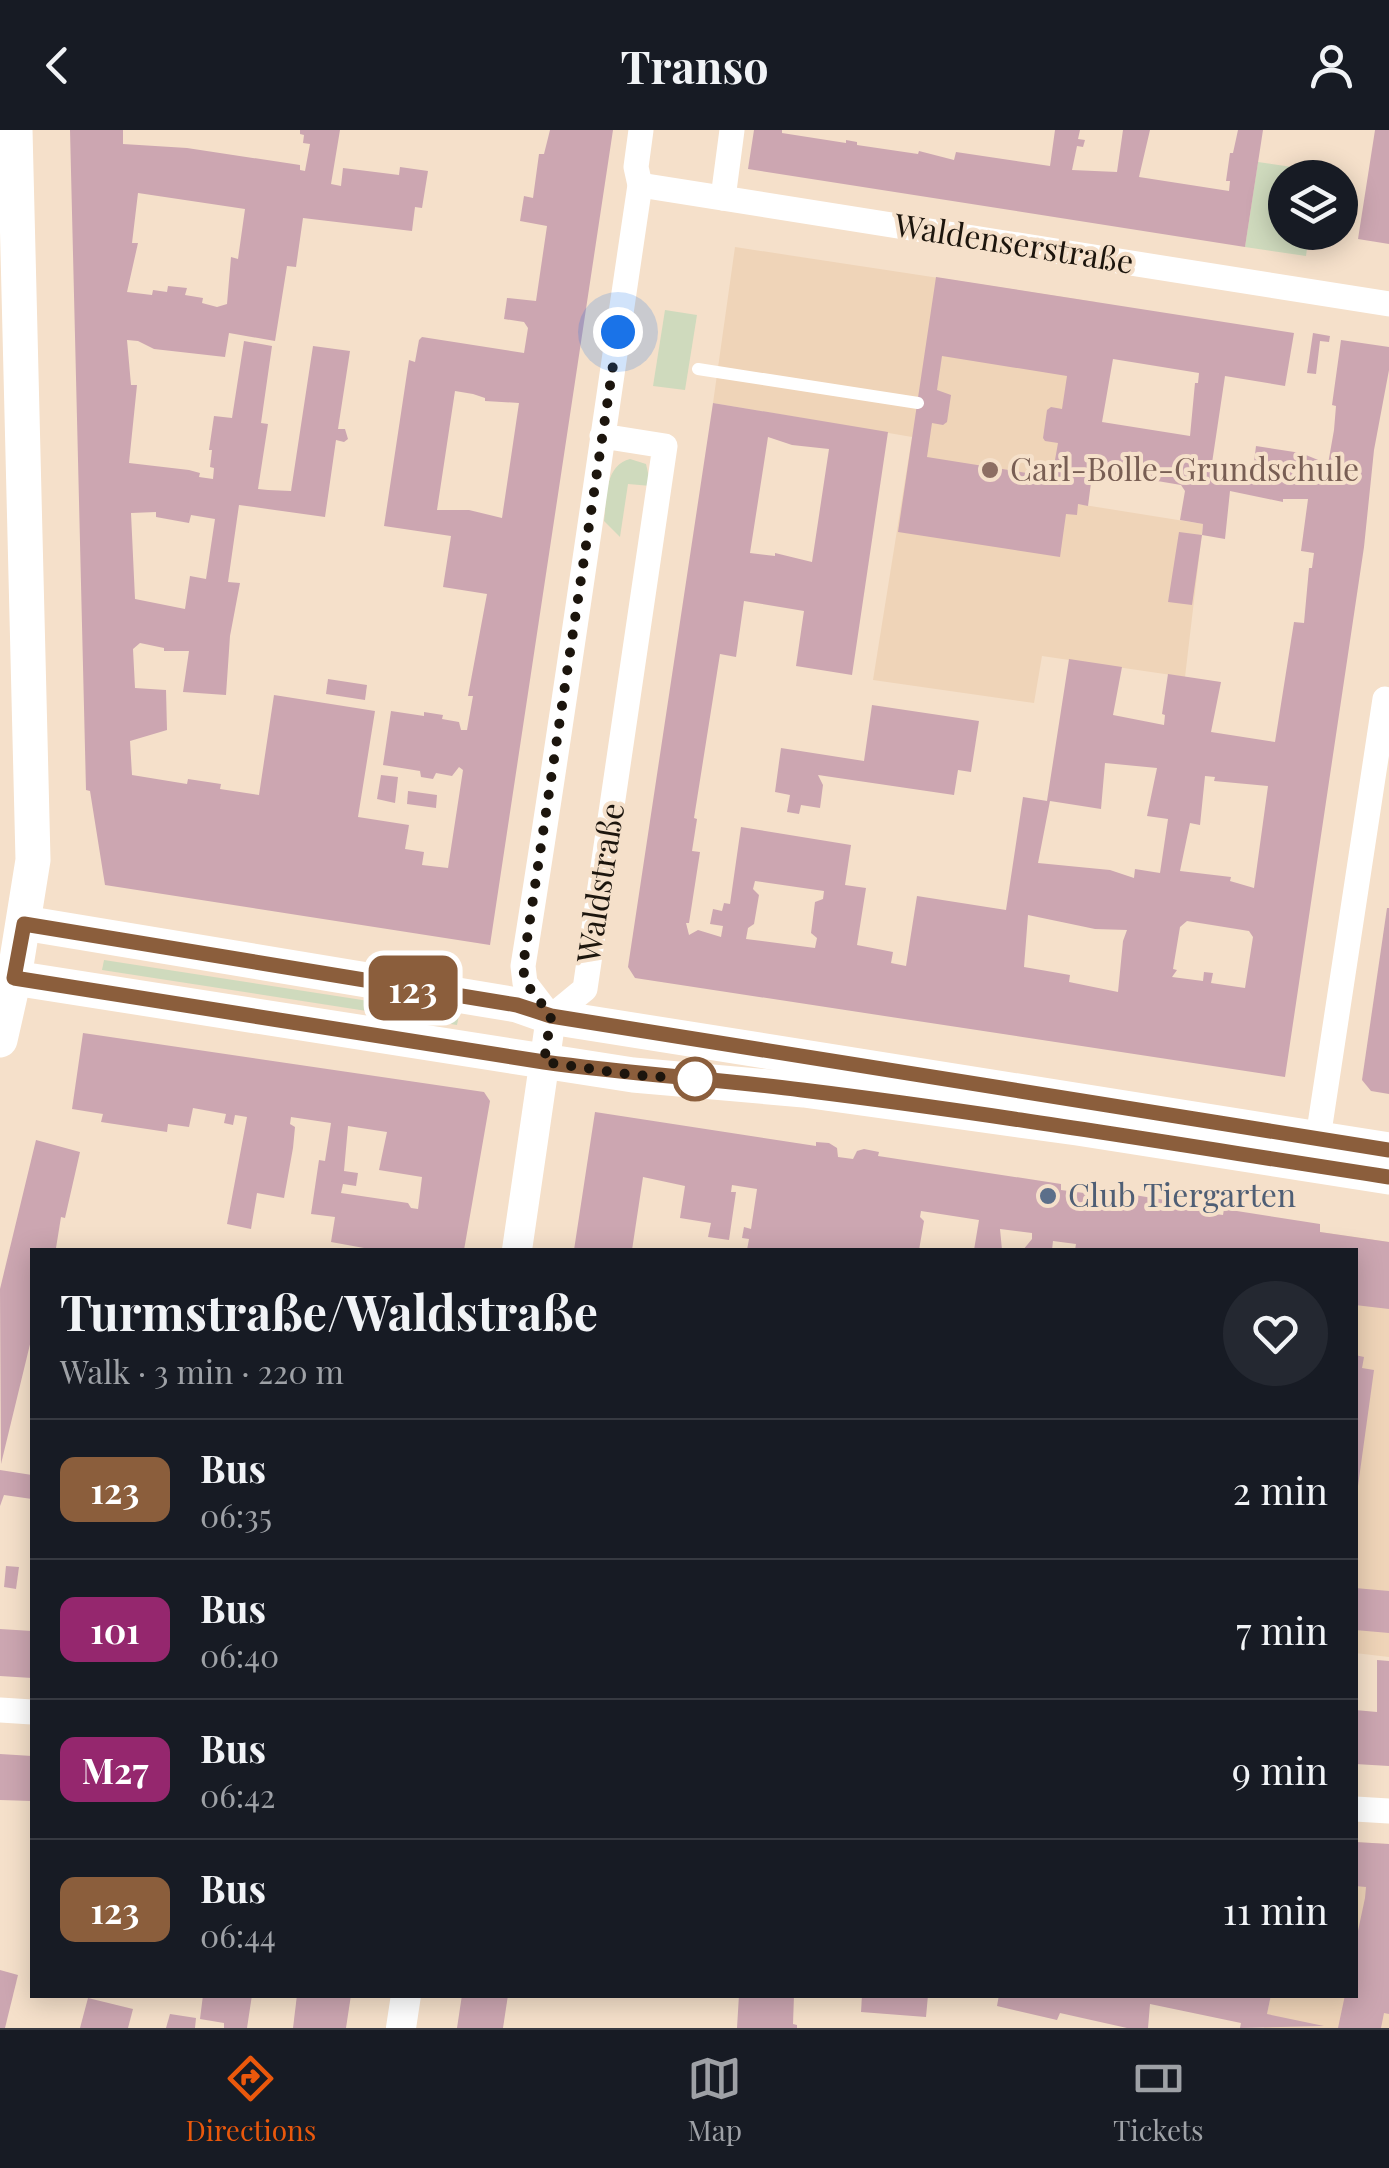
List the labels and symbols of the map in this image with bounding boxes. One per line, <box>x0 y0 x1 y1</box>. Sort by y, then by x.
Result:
street label: Waldenserstraße <box>891 201 1137 282</box>
your location <box>593 307 643 357</box>
place label: Carl-Bolle-Grundschule <box>1010 446 1359 489</box>
marker: Carl-Bolle-Grundschule <box>979 459 1001 481</box>
street label: Waldstraße <box>565 800 632 967</box>
line badge: 123 <box>356 956 470 1020</box>
unlabelled marker <box>674 1058 716 1100</box>
place label: Club Tiergarten <box>1068 1172 1296 1215</box>
marker: Club Tiergarten <box>1037 1185 1059 1207</box>

